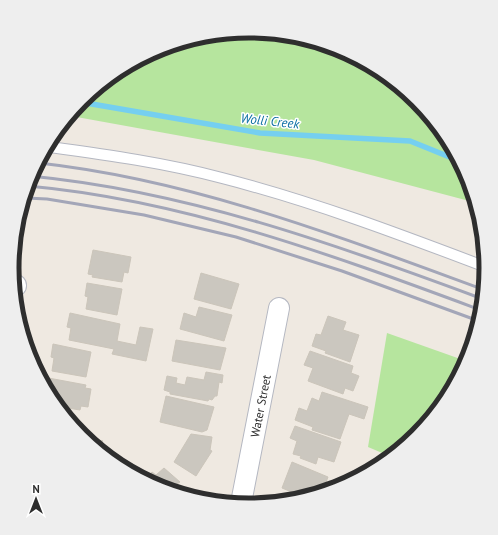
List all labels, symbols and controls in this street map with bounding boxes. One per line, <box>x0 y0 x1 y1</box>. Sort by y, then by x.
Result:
water label: Wolli Creek <box>240 109 301 133</box>
street label: Water Street <box>247 373 273 438</box>
north arrow <box>16 479 56 519</box>
text: N <box>32 482 40 496</box>

